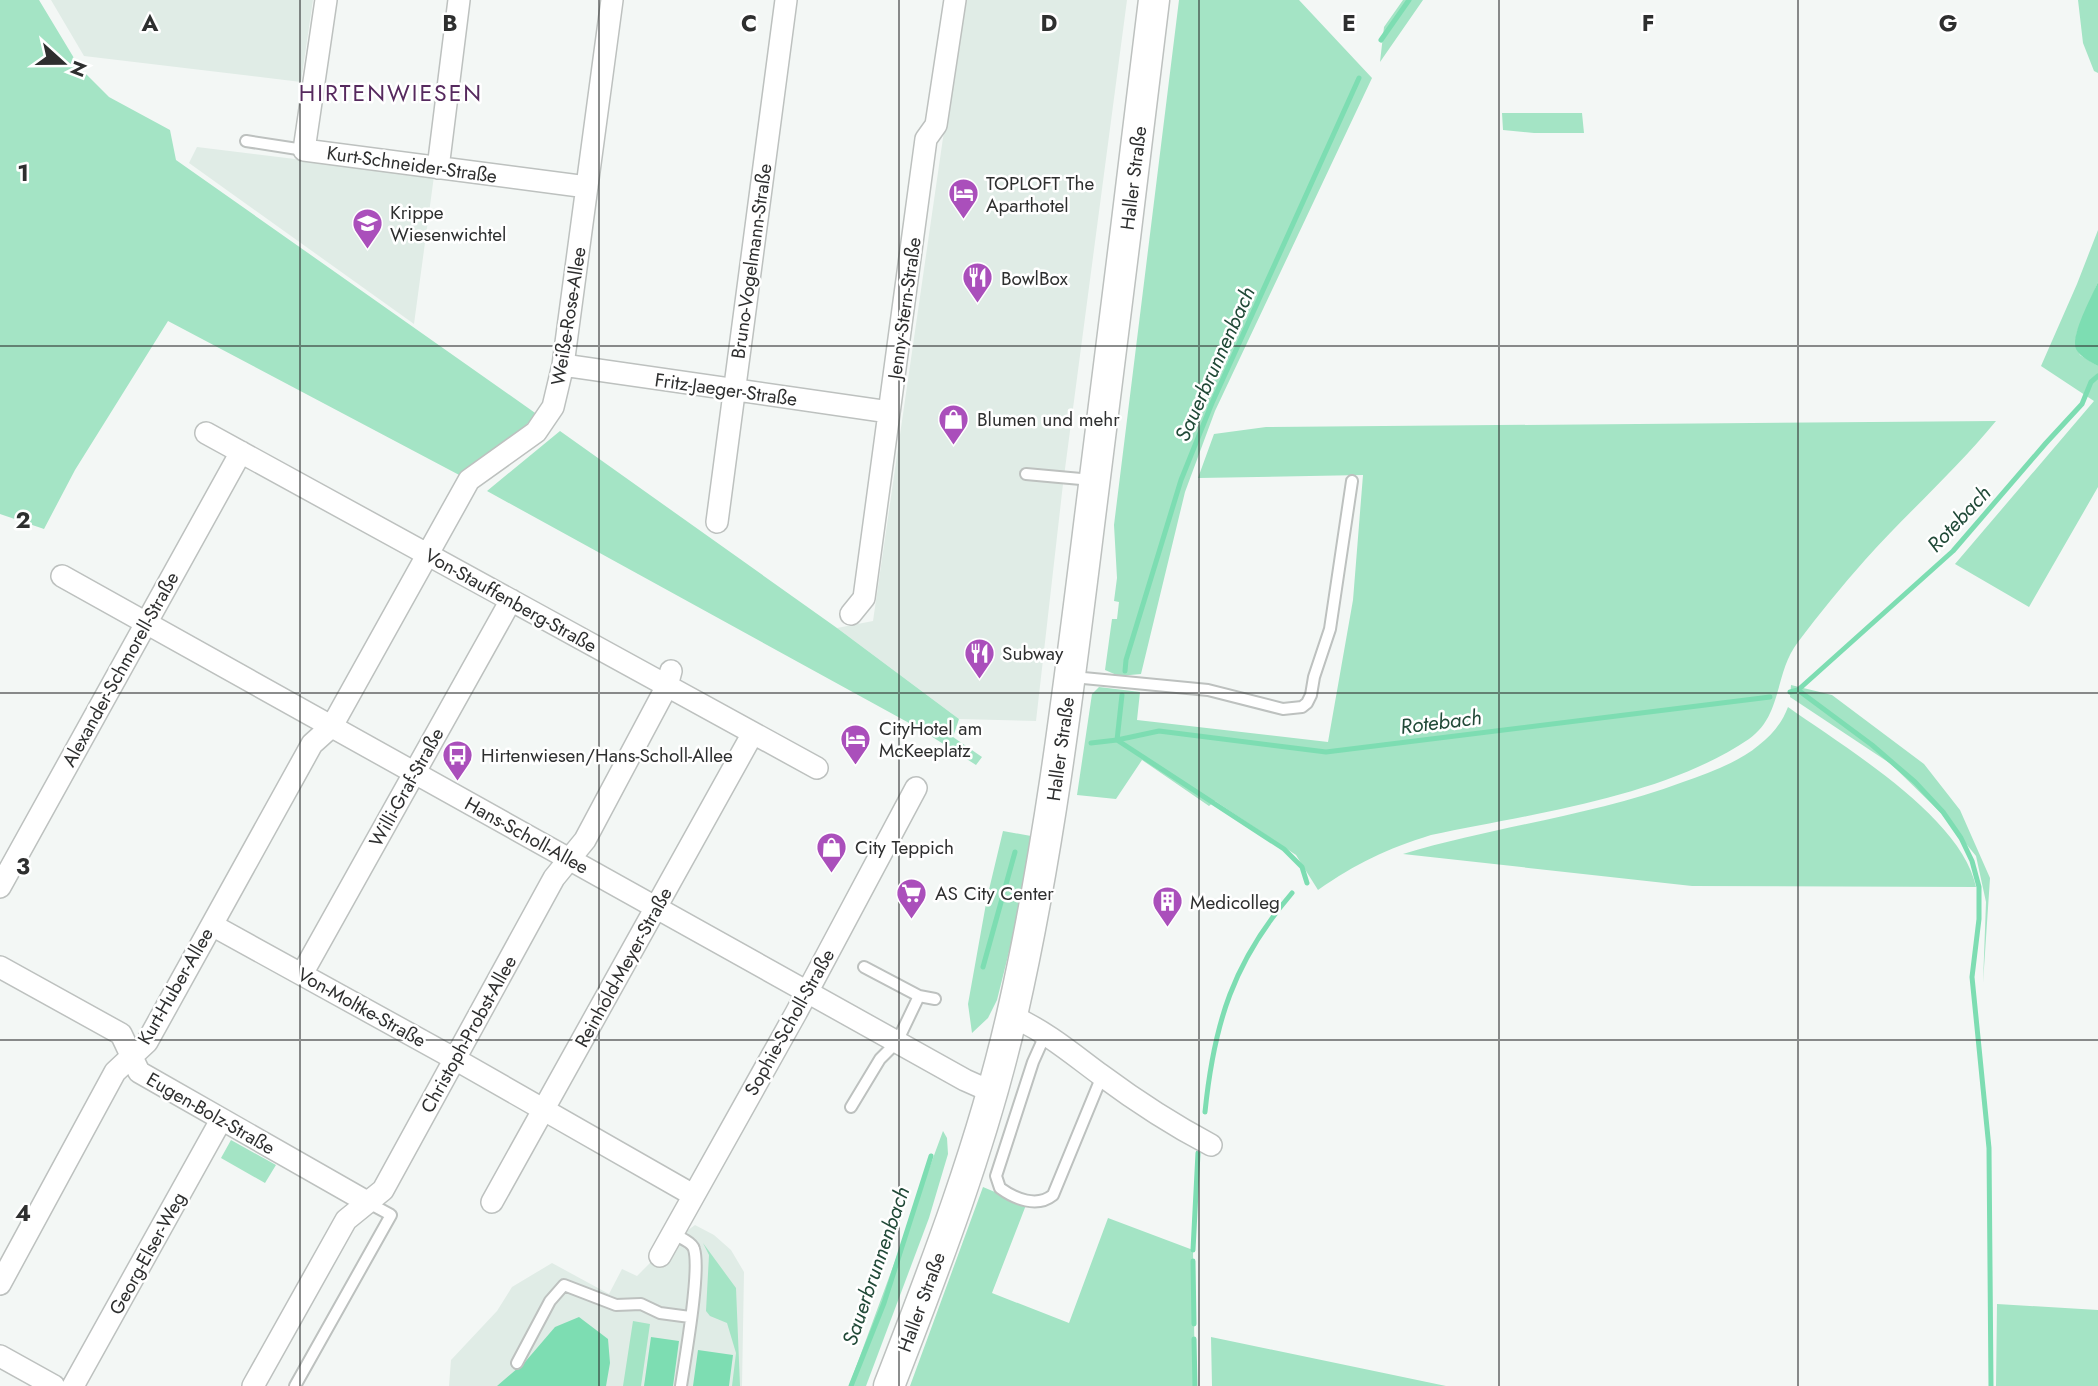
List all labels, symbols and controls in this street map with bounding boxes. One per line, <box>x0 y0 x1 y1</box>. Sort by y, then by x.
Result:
text: A <box>141 6 159 40</box>
text: B <box>442 6 458 40</box>
text: C <box>741 6 757 40</box>
text: D <box>1041 6 1058 40</box>
text: E <box>1342 6 1356 40</box>
text: F <box>1642 6 1654 40</box>
text: G <box>1939 6 1957 40</box>
north arrow <box>28 28 98 98</box>
text: N <box>63 57 94 81</box>
district label: HIRTENWIESEN <box>299 76 483 110</box>
street label: Haller Straße <box>1114 124 1153 232</box>
street label: Kurt-Schneider-Straße <box>325 139 499 190</box>
text: 1 <box>17 156 29 190</box>
street label: Bruno-Vogelmann-Straße <box>724 162 779 360</box>
place label: TOPLOFT The Aparthotel <box>986 170 1095 219</box>
hotel icon: TOPLOFT The Aparthotel <box>946 177 980 221</box>
place label: Krippe Wiesenwichtel <box>390 199 507 248</box>
school or university icon: Krippe Wiesenwichtel <box>350 206 384 250</box>
street label: Jenny-Stern-Straße <box>881 235 928 384</box>
street label: Weiße-Rose-Allee <box>544 245 593 387</box>
restaurant icon: BowlBox <box>961 261 995 305</box>
place label: BowlBox <box>1001 265 1068 292</box>
water label: Sauerbrunnenbach <box>1167 282 1263 446</box>
street label: Fritz-Jaeger-Straße <box>653 366 799 413</box>
shop icon: Blumen und mehr <box>937 402 971 446</box>
place label: Blumen und mehr <box>977 406 1120 433</box>
water label: Rotebach <box>1920 479 1998 559</box>
text: 2 <box>15 503 31 537</box>
street label: Von-Stauffenberg-Straße <box>420 542 602 659</box>
street label: Alexander-Schmorell-Straße <box>55 567 185 772</box>
restaurant icon: Subway <box>962 636 996 680</box>
place label: Subway <box>1002 640 1064 667</box>
street label: Haller Straße <box>1040 695 1081 803</box>
water label: Rotebach <box>1399 702 1483 742</box>
place label: CityHotel am McKeeplatz <box>879 715 982 764</box>
hotel icon: CityHotel am McKeeplatz <box>839 722 873 766</box>
street label: Willi-Graf-Straße <box>363 723 450 852</box>
bus stop icon: Hirtenwiesen/Hans-Scholl-Allee <box>441 738 475 782</box>
place label: Hirtenwiesen/Hans-Scholl-Allee <box>481 742 733 769</box>
street label: Hans-Scholl-Allee <box>460 790 594 881</box>
shop icon: City Teppich <box>815 830 849 874</box>
place label: City Teppich <box>855 834 954 861</box>
text: 3 <box>16 849 30 883</box>
supermarket icon: AS City Center <box>895 876 929 920</box>
place label: AS City Center <box>935 880 1054 907</box>
street label: Reinhold-Meyer-Straße <box>568 882 679 1052</box>
building icon: Medicolleg <box>1150 885 1184 929</box>
place label: Medicolleg <box>1190 889 1280 916</box>
street label: Kurt-Huber-Allee <box>131 923 220 1050</box>
street label: Sophie-Scholl-Straße <box>738 944 841 1101</box>
street label: Christoph-Probst-Allee <box>414 950 523 1118</box>
street label: Von-Moltke-Straße <box>293 961 431 1054</box>
street label: Eugen-Bolz-Straße <box>142 1066 280 1161</box>
water label: Sauerbrunnenbach <box>835 1182 917 1350</box>
street label: Georg-Elser-Weg <box>103 1187 192 1320</box>
text: 4 <box>15 1196 31 1230</box>
street label: Haller Straße <box>891 1248 952 1356</box>

